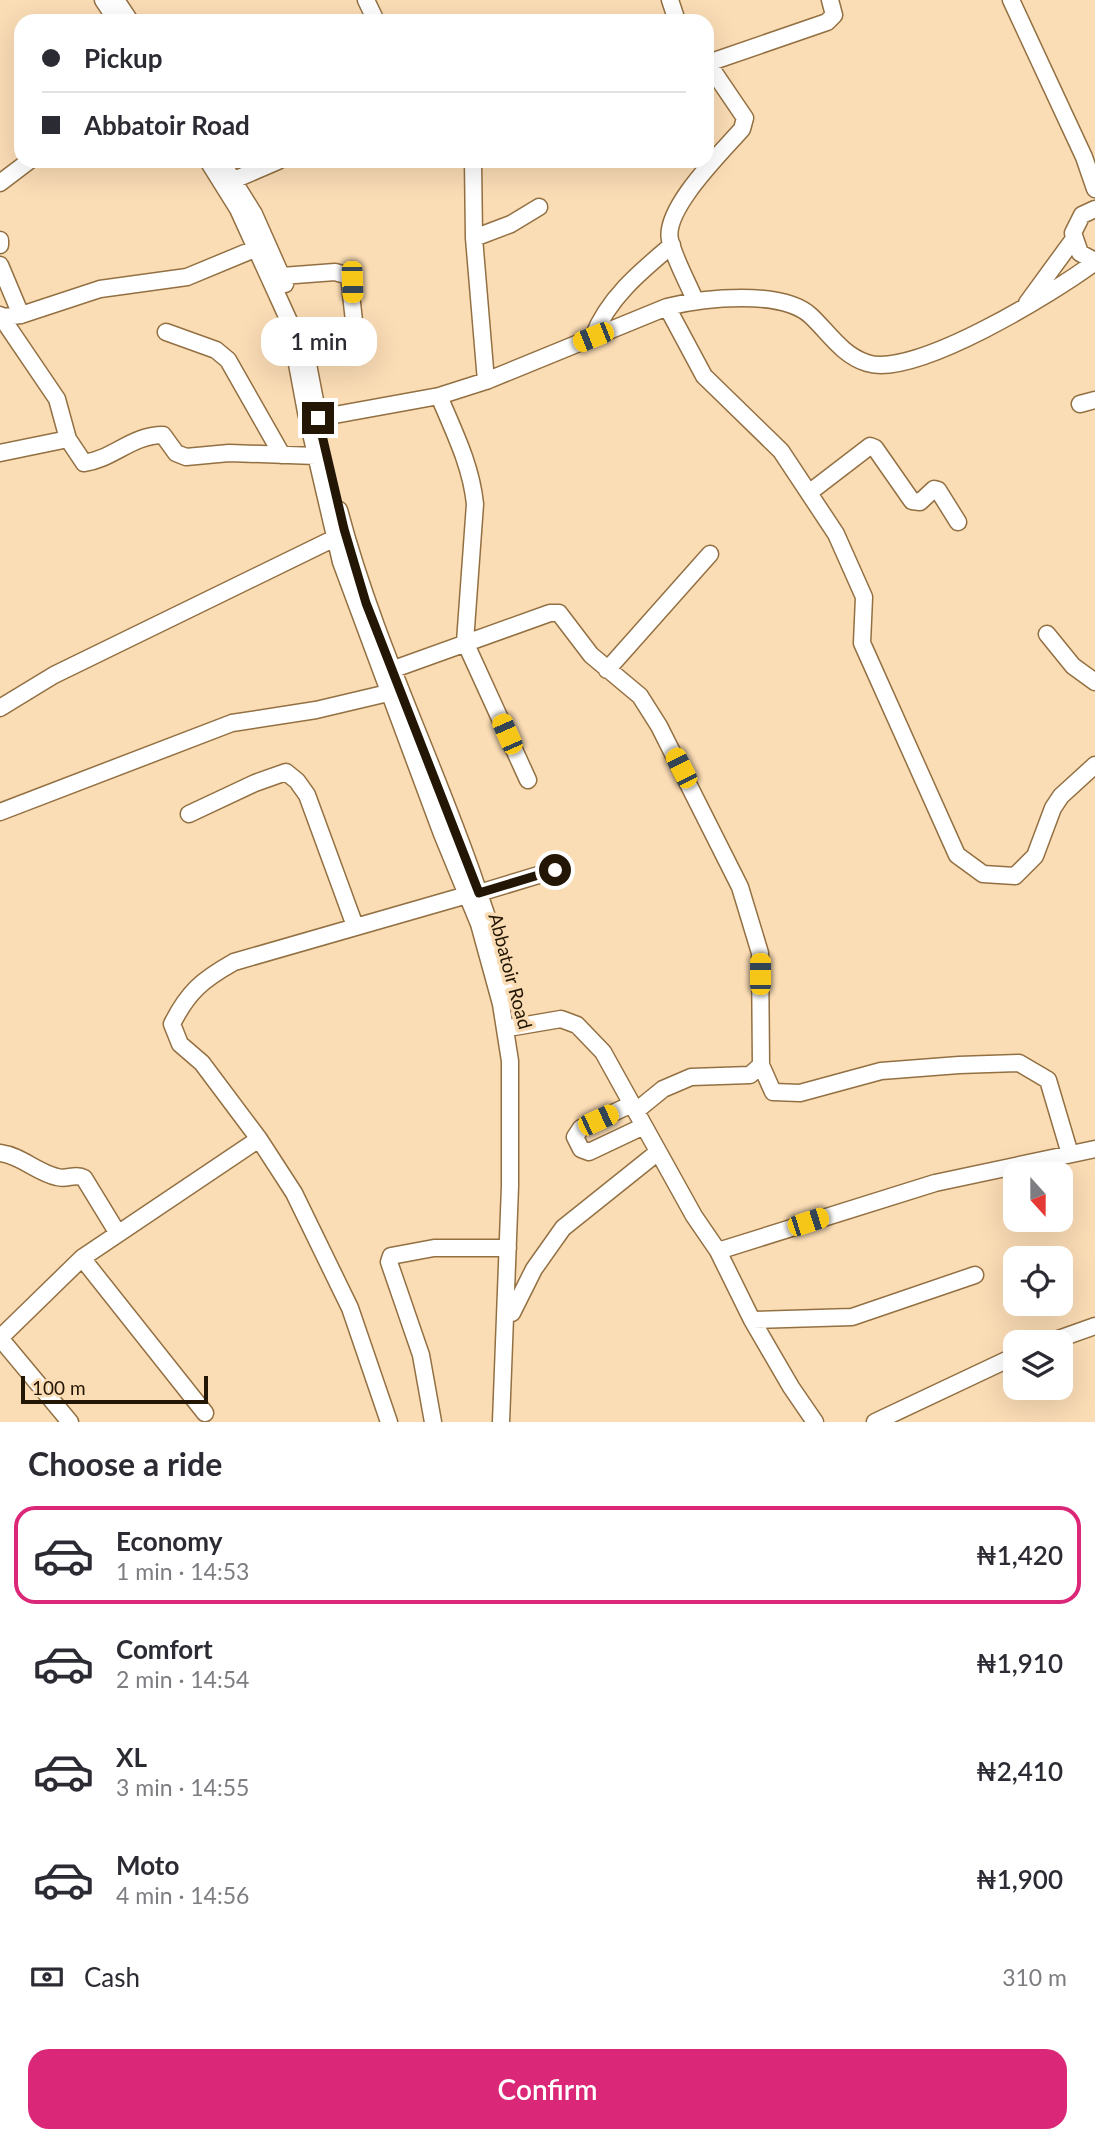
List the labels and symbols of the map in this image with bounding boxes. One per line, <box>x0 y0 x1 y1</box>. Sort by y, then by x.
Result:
car <box>341 261 364 303</box>
callout: 1 min <box>260 316 376 366</box>
car <box>570 319 617 355</box>
route end <box>302 402 334 434</box>
car <box>489 711 526 757</box>
car <box>663 745 700 791</box>
route start <box>539 854 571 886</box>
street label: Abbatoir Road <box>484 911 538 1031</box>
car <box>750 953 771 995</box>
car <box>575 1102 622 1138</box>
north arrow <box>1003 1162 1073 1232</box>
car <box>785 1206 832 1238</box>
scale bar <box>21 1373 208 1405</box>

